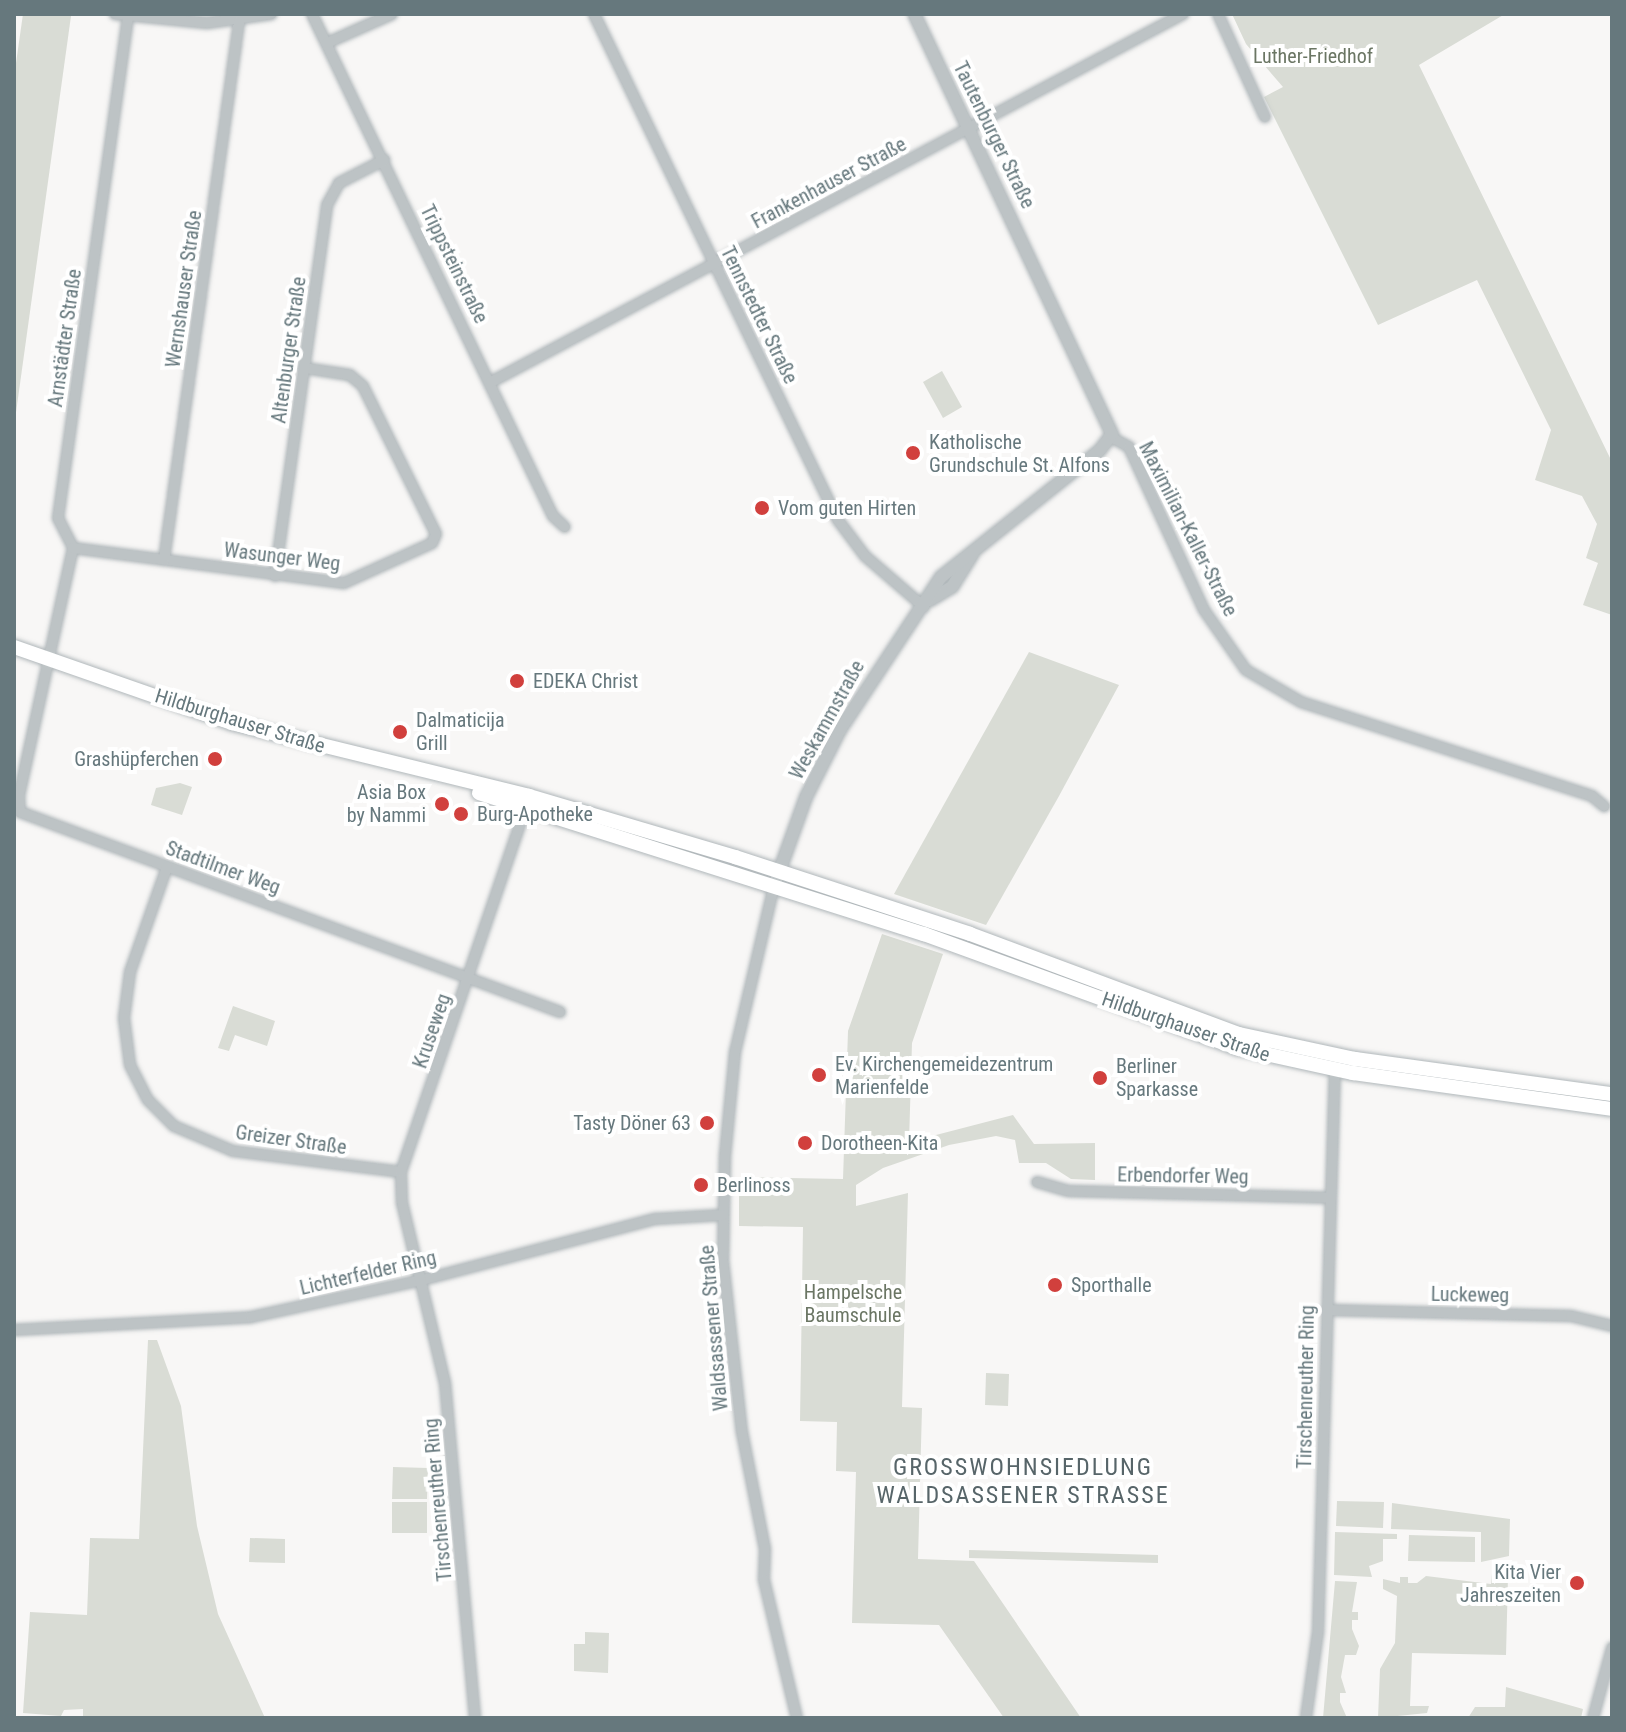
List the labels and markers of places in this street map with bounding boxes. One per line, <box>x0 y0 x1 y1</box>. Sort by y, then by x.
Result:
place label: Katholische Grundschule St. Alfons <box>929 430 1110 477</box>
marker: Katholische Grundschule St. Alfons <box>904 444 922 462</box>
place label: Vom guten Hirten <box>778 496 916 520</box>
marker: Vom guten Hirten <box>753 499 771 517</box>
place label: EDEKA Christ <box>533 669 638 693</box>
marker: EDEKA Christ <box>508 672 526 690</box>
place label: Dalmaticija Grill <box>416 708 505 755</box>
marker: Dalmaticija Grill <box>391 723 409 741</box>
place label: Grashüpferchen <box>74 747 199 771</box>
marker: Grashüpferchen <box>206 750 224 768</box>
place label: Asia Box by Nammi <box>347 780 426 827</box>
marker: Asia Box by Nammi <box>433 795 451 813</box>
place label: Burg-Apotheke <box>477 802 593 826</box>
marker: Burg-Apotheke <box>452 805 470 823</box>
place label: Ev. Kirchengemeidezentrum Marienfelde <box>835 1052 1053 1099</box>
place label: Berliner Sparkasse <box>1116 1054 1198 1101</box>
marker: Ev. Kirchengemeidezentrum Marienfelde <box>810 1066 828 1084</box>
marker: Berliner Sparkasse <box>1091 1069 1109 1087</box>
place label: Tasty Döner 63 <box>573 1111 691 1135</box>
marker: Tasty Döner 63 <box>698 1114 716 1132</box>
place label: Dorotheen-Kita <box>821 1131 938 1155</box>
marker: Dorotheen-Kita <box>796 1134 814 1152</box>
place label: Berlinoss <box>717 1173 791 1197</box>
marker: Berlinoss <box>692 1176 710 1194</box>
place label: Sporthalle <box>1071 1273 1152 1297</box>
marker: Sporthalle <box>1046 1276 1064 1294</box>
place label: Kita Vier Jahreszeiten <box>1460 1560 1561 1607</box>
marker: Kita Vier Jahreszeiten <box>1568 1574 1586 1592</box>

